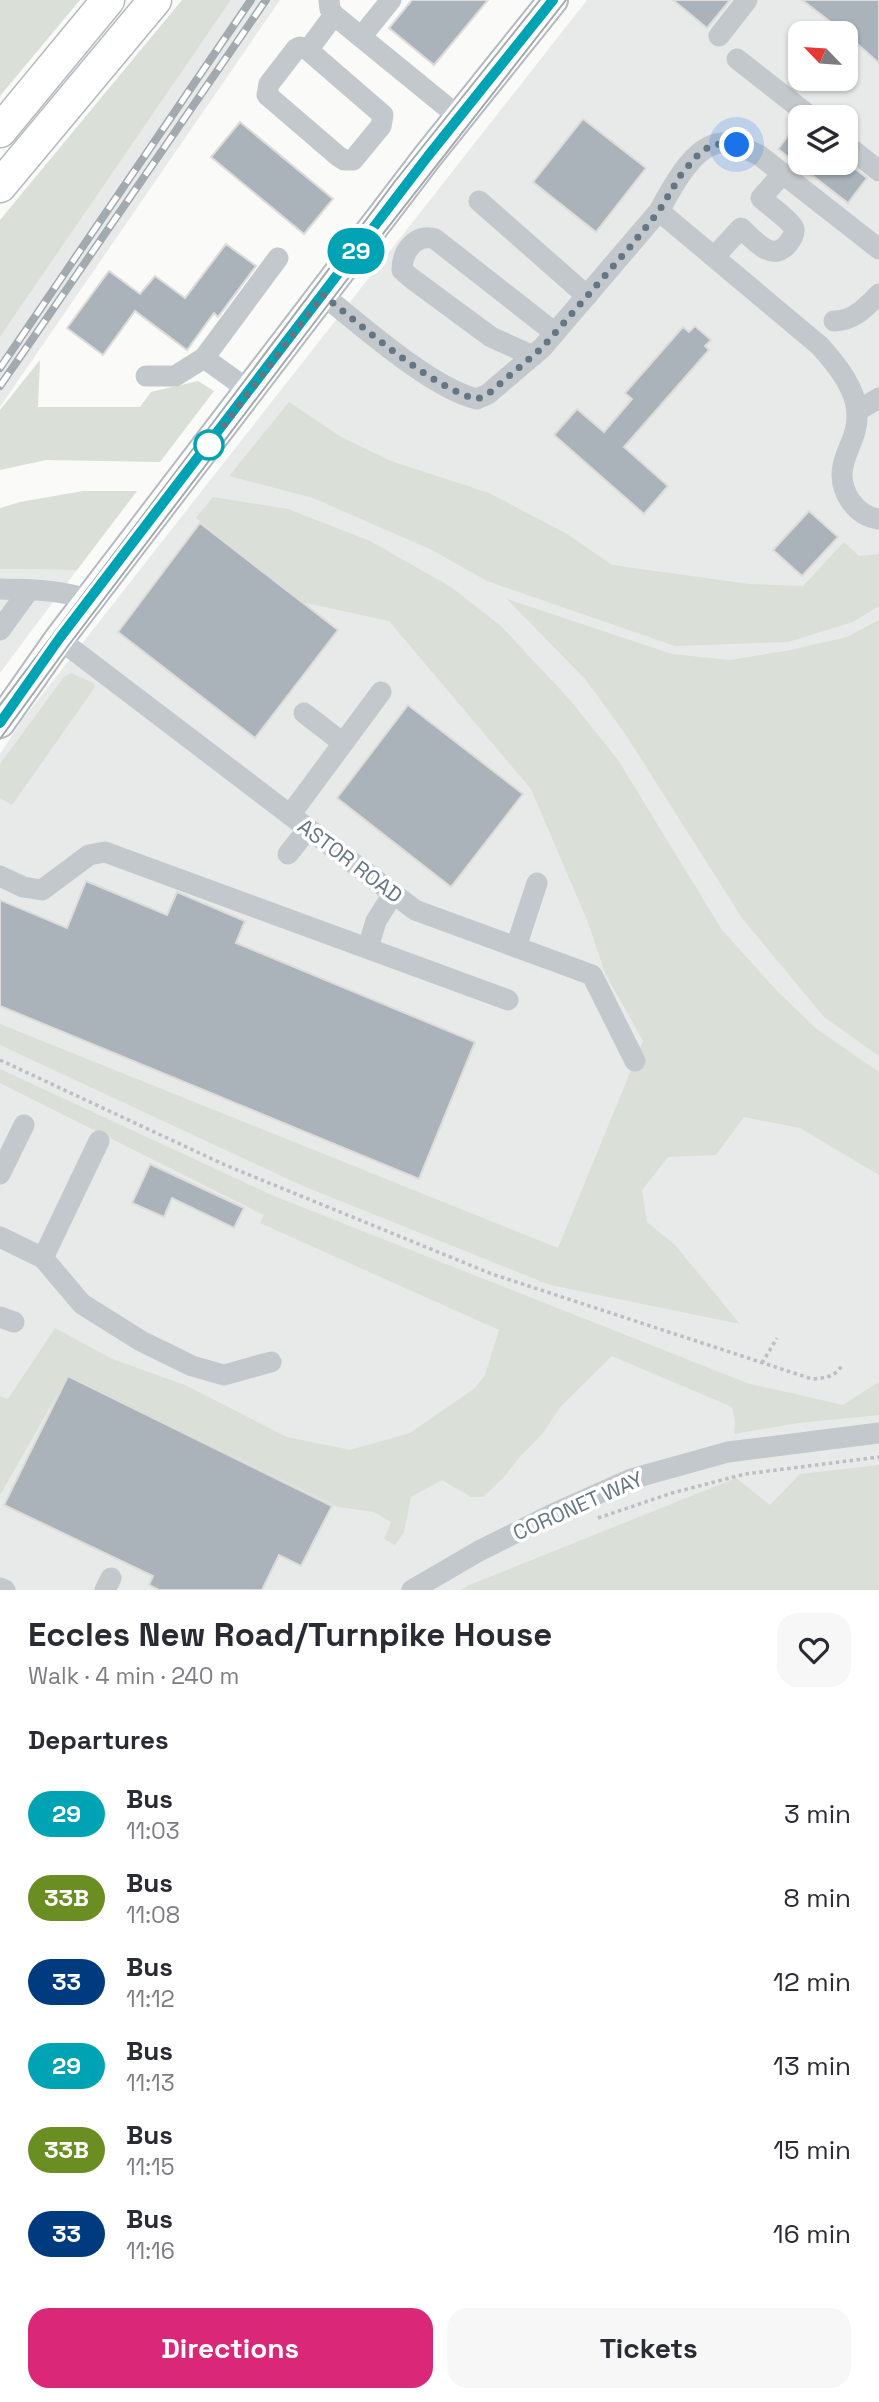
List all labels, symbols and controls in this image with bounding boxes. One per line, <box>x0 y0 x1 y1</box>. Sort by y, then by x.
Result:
north arrow <box>788 21 858 91</box>
map controls <box>788 21 858 175</box>
button: layers <box>788 105 858 175</box>
your location <box>719 127 754 162</box>
line badge: 29 <box>324 228 388 274</box>
text: 29 <box>342 235 371 266</box>
unlabelled marker <box>194 430 224 460</box>
street label: ASTOR ROAD <box>293 812 408 909</box>
street label: CORONET WAY <box>508 1465 647 1546</box>
button: heart <box>777 1613 851 1687</box>
text: Eccles New Road/Turnpike House <box>28 1614 552 1656</box>
text: Walk · 4 min · 240 m <box>28 1661 239 1691</box>
text: Departures <box>28 1723 169 1757</box>
text: Bus <box>126 1782 173 1816</box>
text: 3 min <box>784 1797 851 1831</box>
text: 29 <box>52 1798 81 1829</box>
text: 11:03 <box>126 1816 180 1846</box>
text: Bus <box>126 1866 173 1900</box>
text: 8 min <box>783 1881 851 1915</box>
text: 33B <box>44 1882 89 1913</box>
text: 11:08 <box>126 1900 180 1930</box>
text: Bus <box>126 1950 173 1984</box>
text: 12 min <box>773 1965 851 1999</box>
text: 33 <box>52 1966 81 1997</box>
text: 11:12 <box>126 1984 175 2014</box>
text: Bus <box>126 2034 173 2068</box>
text: 13 min <box>773 2049 851 2083</box>
text: 29 <box>52 2050 81 2081</box>
text: 11:13 <box>126 2068 175 2098</box>
text: Bus <box>126 2118 173 2152</box>
text: 15 min <box>773 2133 851 2167</box>
text: 33B <box>44 2134 89 2165</box>
text: 11:15 <box>126 2152 174 2182</box>
text: Bus <box>126 2202 173 2236</box>
text: 16 min <box>773 2217 851 2251</box>
text: 33 <box>52 2218 81 2249</box>
text: 11:16 <box>126 2236 175 2266</box>
button: Directions <box>28 2308 433 2388</box>
button: Tickets <box>447 2308 851 2388</box>

